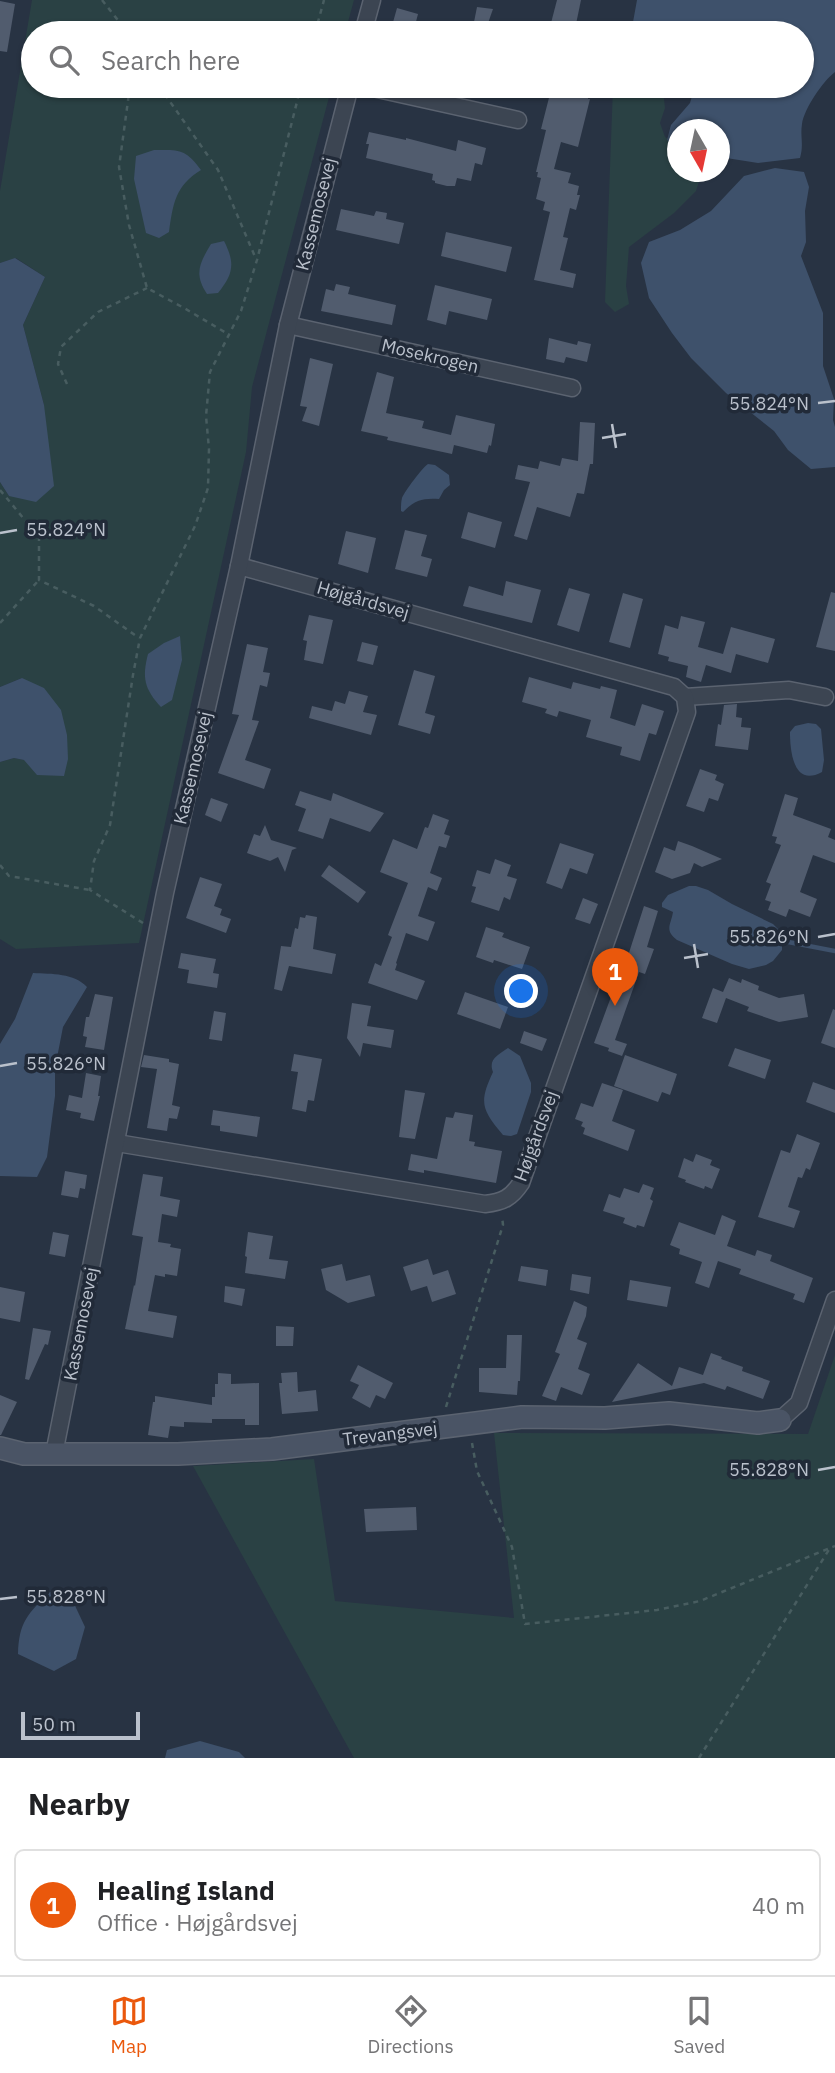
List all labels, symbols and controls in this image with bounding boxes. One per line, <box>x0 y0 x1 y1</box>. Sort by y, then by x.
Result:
search box <box>21 21 814 98</box>
icon: search <box>45 41 83 79</box>
text: Search here <box>101 43 240 77</box>
north arrow <box>667 119 730 182</box>
street label: Kassemosevej <box>290 155 341 273</box>
street label: Mosekrogen <box>379 333 481 378</box>
text: 55.824°N <box>729 392 809 415</box>
text: 55.824°N <box>26 518 106 541</box>
street label: Højgårdsvej <box>314 575 412 624</box>
street label: Kassemosevej <box>168 709 217 827</box>
text: 55.826°N <box>729 925 809 948</box>
pin: 1 <box>592 948 638 1006</box>
your location <box>504 974 538 1008</box>
text: 55.826°N <box>26 1052 106 1075</box>
street label: Højgårdsvej <box>508 1087 563 1184</box>
street label: Kassemosevej <box>58 1265 103 1383</box>
street label: Trevangsvej <box>341 1416 439 1451</box>
text: 55.828°N <box>729 1458 809 1481</box>
text: 55.828°N <box>26 1585 106 1608</box>
scale bar <box>21 1709 140 1741</box>
text: 50 m <box>32 1712 76 1736</box>
text: Nearby <box>28 1784 130 1823</box>
text: Healing Island <box>97 1873 275 1907</box>
text: 1 <box>46 1890 60 1920</box>
text: 40 m <box>752 1890 805 1920</box>
text: Office · Højgårdsvej <box>97 1907 298 1937</box>
tab: Map <box>110 1992 148 2058</box>
tab: Directions <box>367 1992 454 2058</box>
tab: Saved <box>674 1992 725 2058</box>

